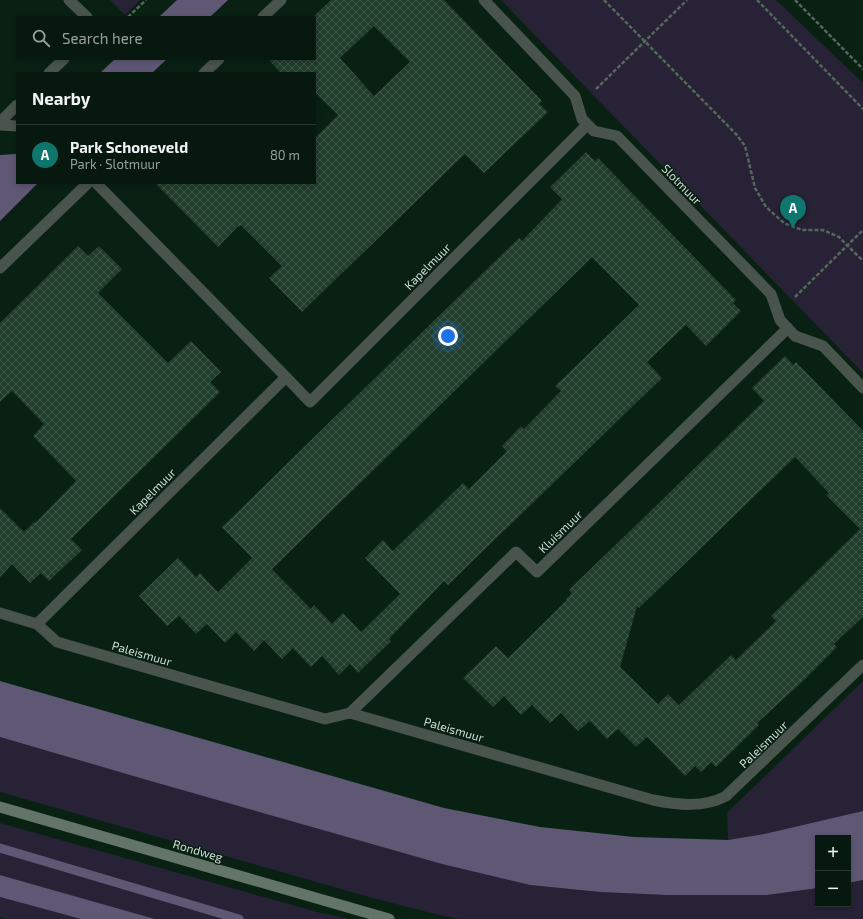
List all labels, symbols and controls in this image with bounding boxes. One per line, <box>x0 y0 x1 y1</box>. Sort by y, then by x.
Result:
search box <box>16 16 316 60</box>
icon: search <box>30 27 52 49</box>
text: Search here <box>62 29 143 47</box>
text: Nearby <box>32 88 90 108</box>
text: Park Schoneveld <box>70 138 188 156</box>
text: A <box>41 147 49 163</box>
text: 80 m <box>270 147 300 163</box>
text: Park · Slotmuur <box>70 156 160 172</box>
street label: Slotmuur <box>659 161 705 207</box>
pin: A <box>780 195 806 228</box>
street label: Kapelmuur <box>401 240 453 292</box>
your location <box>438 326 458 346</box>
street label: Kapelmuur <box>126 465 178 517</box>
street label: Kluismuur <box>535 507 585 555</box>
street label: Paleismuur <box>110 638 174 668</box>
street label: Paleismuur <box>422 714 486 744</box>
street label: Paleismuur <box>736 717 790 770</box>
map controls <box>815 835 851 907</box>
button: + <box>815 835 851 871</box>
street label: Rondweg <box>172 836 225 864</box>
button: − <box>815 871 851 907</box>

